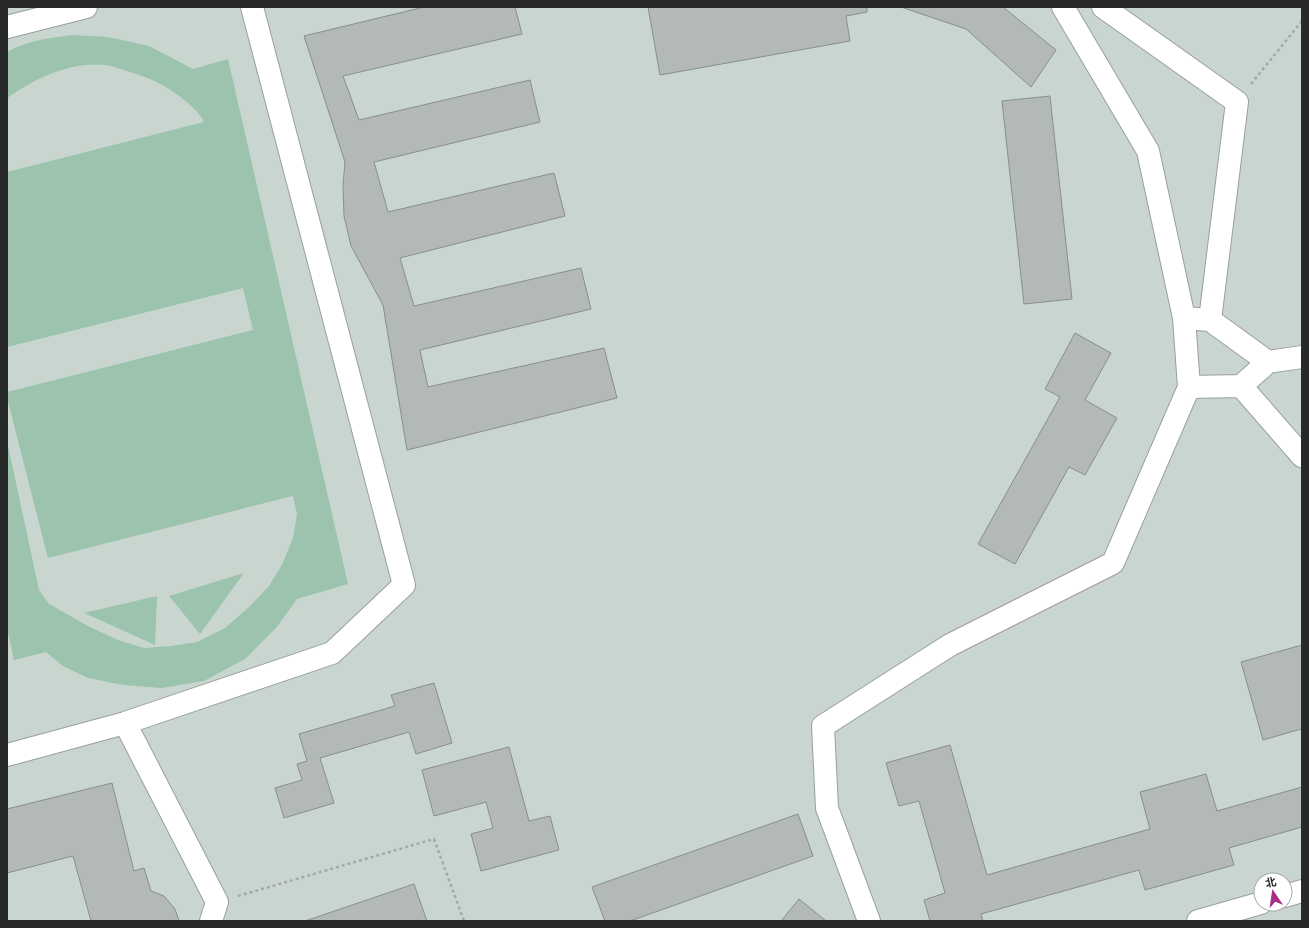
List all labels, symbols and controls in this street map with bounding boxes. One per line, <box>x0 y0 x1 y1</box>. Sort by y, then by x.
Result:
north arrow <box>1253 872 1293 912</box>
text: 北 <box>1264 874 1278 890</box>

